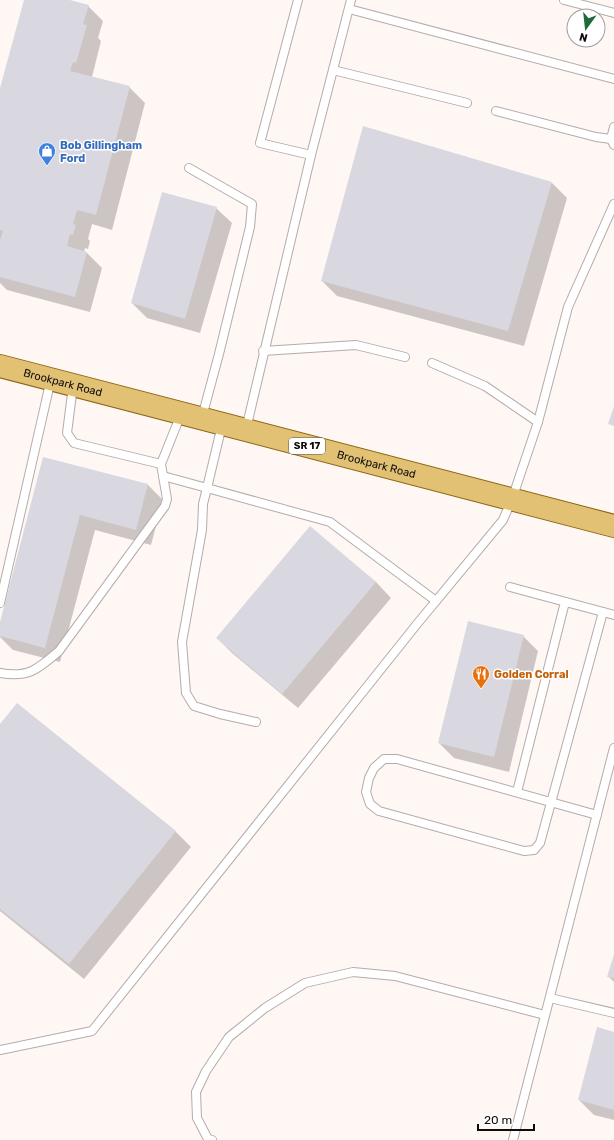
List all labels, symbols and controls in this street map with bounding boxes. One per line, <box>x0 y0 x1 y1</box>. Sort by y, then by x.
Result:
north arrow <box>566 8 606 48</box>
text: N <box>578 30 589 44</box>
place label: Bob Gillingham Ford <box>60 139 142 165</box>
shop icon: Bob Gillingham Ford <box>37 141 57 166</box>
street label: Brookpark Road <box>22 366 104 399</box>
road number: SR 17 <box>289 438 325 454</box>
street label: Brookpark Road <box>336 448 417 481</box>
restaurant icon: Golden Corral <box>471 664 491 689</box>
place label: Golden Corral <box>494 668 569 681</box>
scale bar <box>478 1106 534 1132</box>
text: 20 m <box>484 1113 512 1127</box>

